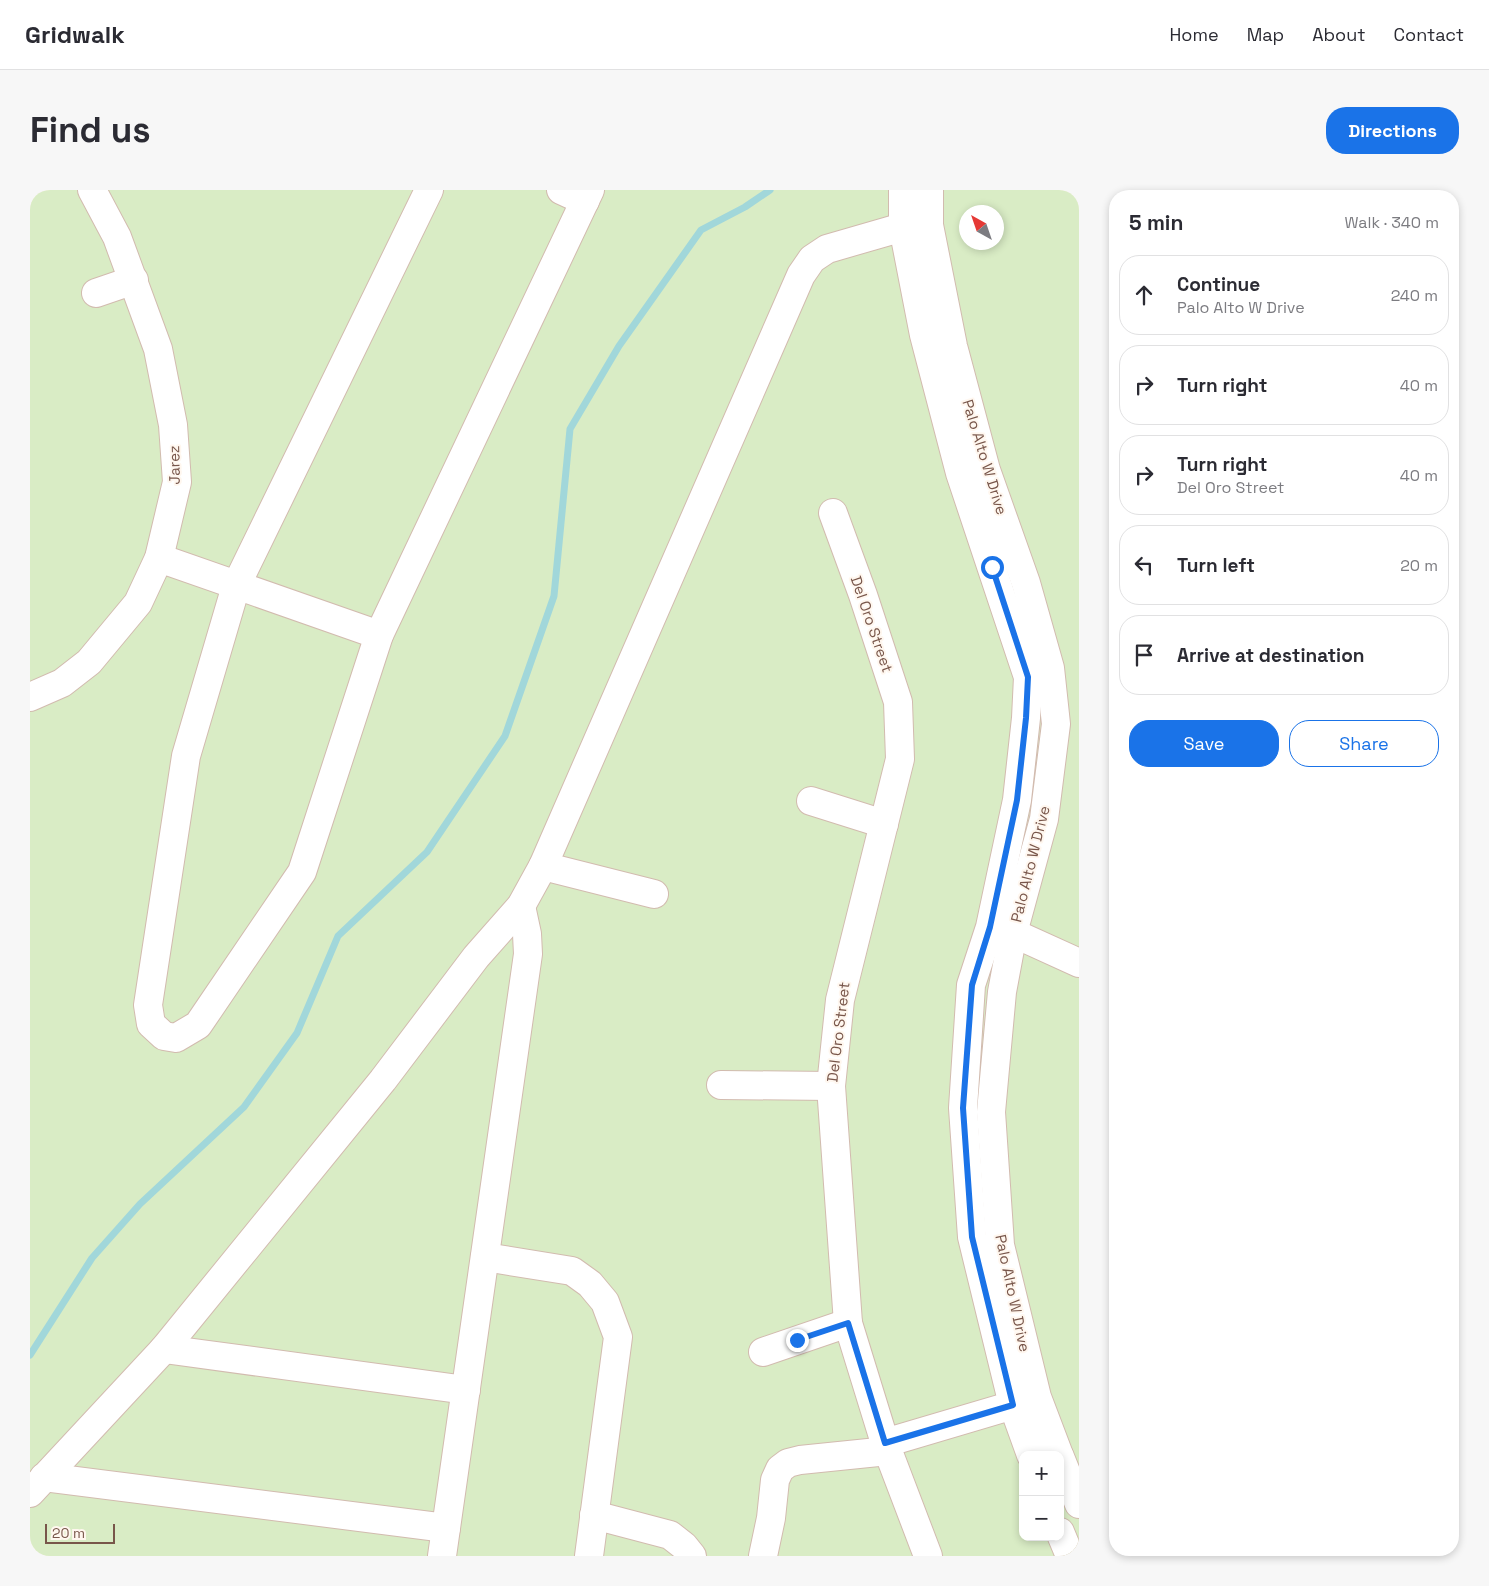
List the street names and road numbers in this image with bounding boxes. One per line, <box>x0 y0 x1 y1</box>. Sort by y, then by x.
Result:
street label: Palo Alto W Drive <box>958 397 1012 517</box>
street label: Jarez <box>164 445 184 485</box>
street label: Del Oro Street <box>847 573 897 675</box>
street label: Palo Alto W Drive <box>1006 804 1054 924</box>
street label: Del Oro Street <box>822 981 854 1083</box>
street label: Palo Alto W Drive <box>991 1233 1035 1354</box>

